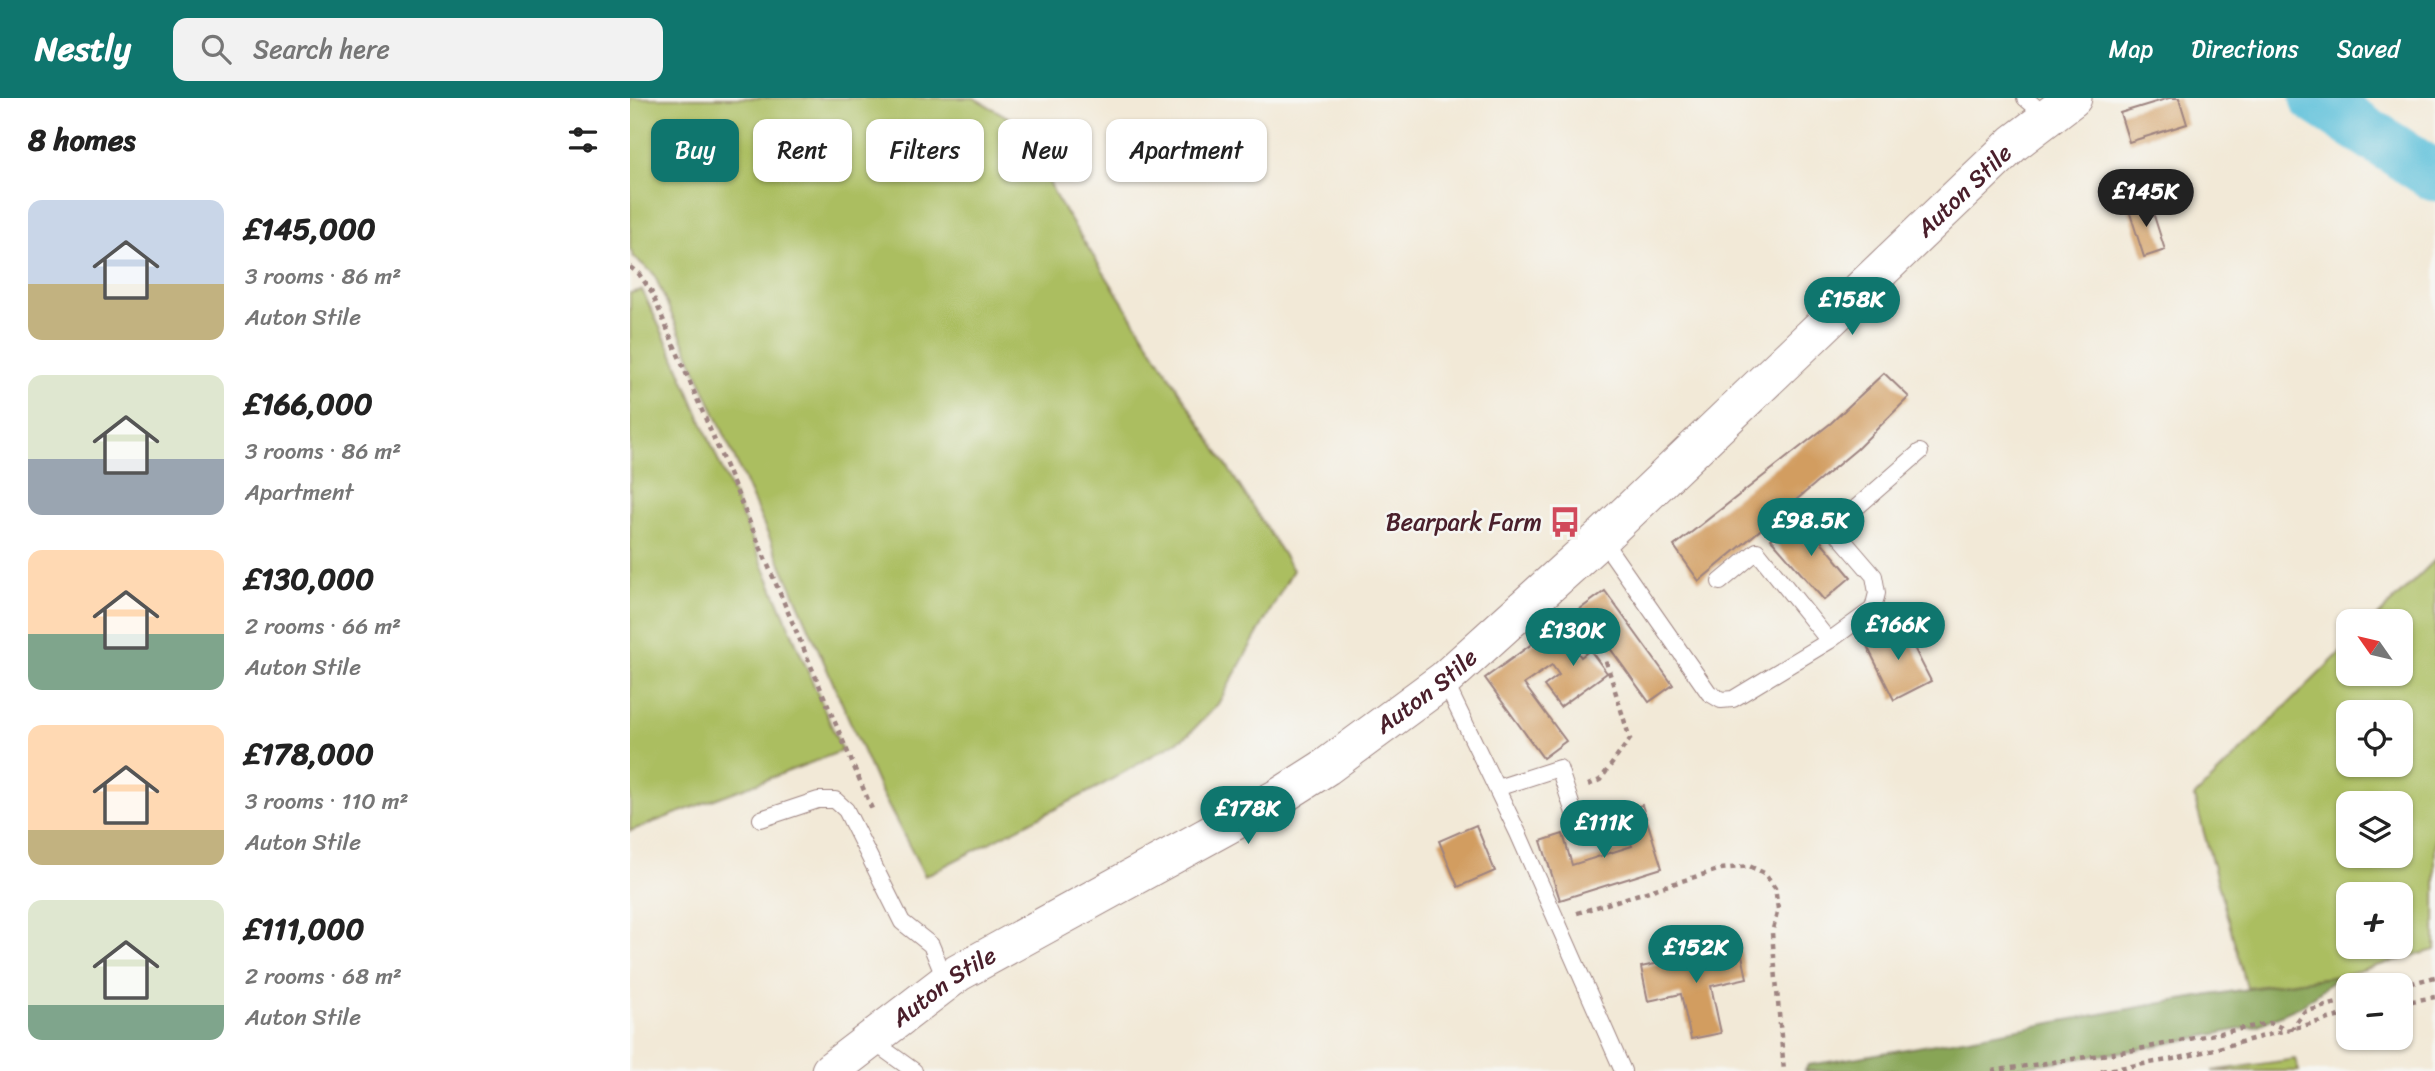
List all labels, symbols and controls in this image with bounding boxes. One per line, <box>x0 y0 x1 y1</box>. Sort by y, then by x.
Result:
search box <box>173 18 663 81</box>
text: Nestly <box>35 20 131 78</box>
text: Search here <box>253 26 390 72</box>
text: Map <box>2109 28 2153 70</box>
text: Directions <box>2191 28 2299 70</box>
text: Saved <box>2337 28 2400 70</box>
icon: search <box>197 30 235 68</box>
text: 8 homes <box>28 113 136 167</box>
chip: Buy <box>651 119 739 182</box>
chip: Rent <box>753 119 852 182</box>
chip: Filters <box>866 119 984 182</box>
chip: New <box>998 119 1092 182</box>
chip: Apartment <box>1106 119 1267 182</box>
icon: filters <box>564 121 602 159</box>
street label: Auton Stile <box>1905 134 2023 248</box>
pin: £145K <box>2097 170 2195 229</box>
text: £145K <box>2114 171 2178 212</box>
text: £145,000 <box>245 202 376 256</box>
icon: home <box>84 228 168 312</box>
text: 3 rooms · 86 m² <box>245 256 401 297</box>
pin: £158K <box>1803 278 1901 337</box>
text: £158K <box>1820 279 1884 320</box>
text: Auton Stile <box>245 297 361 338</box>
text: £166,000 <box>245 377 373 431</box>
icon: home <box>84 403 168 487</box>
text: 3 rooms · 86 m² <box>245 431 401 472</box>
text: Apartment <box>245 472 354 513</box>
pin: £98.5K <box>1754 498 1868 558</box>
text: £98.5K <box>1773 500 1849 541</box>
place label: Bearpark Farm <box>1386 501 1542 543</box>
bus stop icon: Bearpark Farm <box>1548 505 1582 539</box>
text: £130,000 <box>245 552 374 606</box>
icon: home <box>84 578 168 662</box>
pin: £166K <box>1849 602 1947 662</box>
text: £166K <box>1867 604 1929 645</box>
text: 2 rooms · 66 m² <box>245 606 401 647</box>
pin: £130K <box>1524 608 1622 668</box>
north arrow <box>2336 609 2413 686</box>
map controls <box>2336 609 2413 1050</box>
text: £130K <box>1541 610 1605 651</box>
street label: Auton Stile <box>1365 638 1488 746</box>
text: Auton Stile <box>245 647 361 688</box>
button: locate <box>2336 700 2413 777</box>
text: £178,000 <box>245 727 374 781</box>
icon: home <box>84 753 168 837</box>
text: 3 rooms · 110 m² <box>245 781 409 822</box>
pin: £178K <box>1199 786 1297 846</box>
text: £178K <box>1216 788 1280 829</box>
button: layers <box>2336 791 2413 868</box>
pin: £111K <box>1555 800 1653 860</box>
text: £111K <box>1576 802 1632 843</box>
text: Auton Stile <box>245 822 361 863</box>
button: + <box>2336 882 2413 959</box>
text: £111,000 <box>245 902 364 956</box>
pin: £152K <box>1647 926 1745 985</box>
text: £152K <box>1664 927 1728 968</box>
icon: home <box>84 928 168 1012</box>
street label: Auton Stile <box>881 935 1004 1039</box>
text: 2 rooms · 68 m² <box>245 956 402 997</box>
button: − <box>2336 973 2413 1050</box>
text: Auton Stile <box>245 997 361 1038</box>

